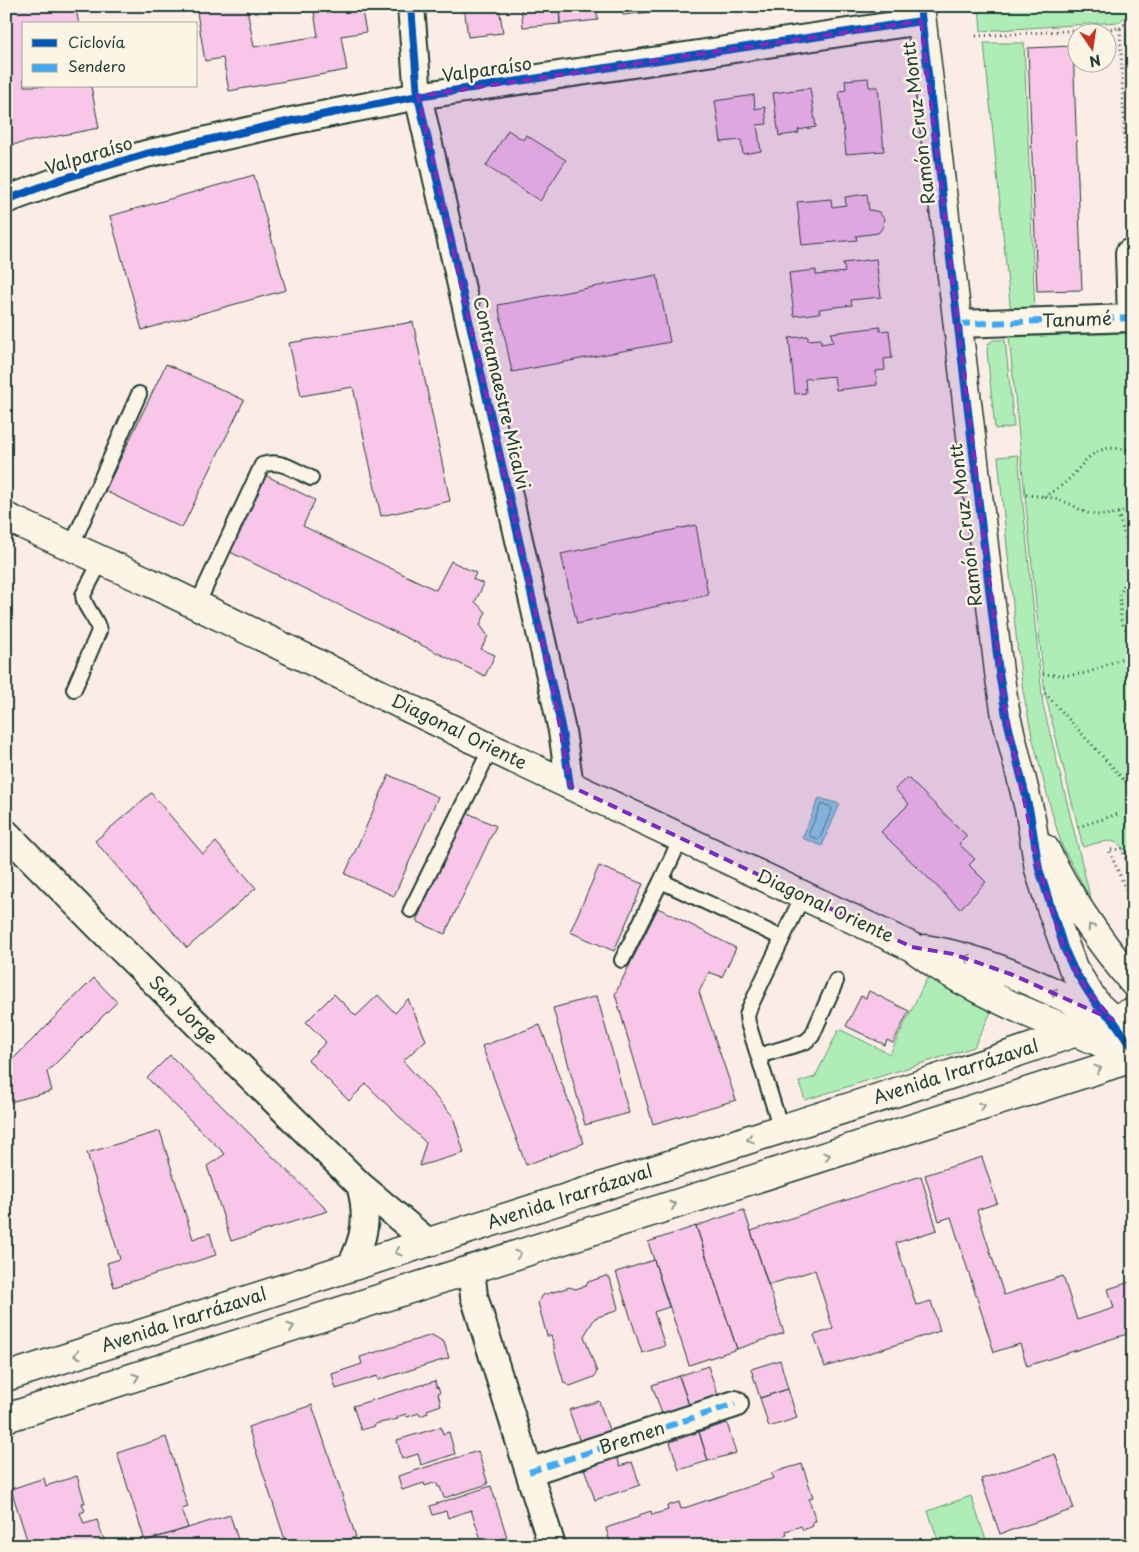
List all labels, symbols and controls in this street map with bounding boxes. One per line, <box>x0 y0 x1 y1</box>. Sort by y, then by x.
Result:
legend <box>22 22 198 88</box>
north arrow <box>1066 22 1116 72</box>
text: Ciclovía <box>68 30 126 53</box>
street label: Ramón Cruz Montt <box>894 40 941 206</box>
street label: Valparaíso <box>440 49 533 88</box>
text: N <box>1087 50 1103 73</box>
text: Sendero <box>68 54 126 77</box>
street label: Valparaíso <box>41 128 136 181</box>
street label: Contramaestre Micalvi <box>467 293 538 492</box>
street label: Tanumé <box>1042 304 1112 333</box>
street label: Ramón Cruz Montt <box>941 442 988 608</box>
street label: Diagonal Oriente <box>387 686 532 775</box>
street label: Diagonal Oriente <box>753 861 899 948</box>
one-way arrow <box>1088 923 1097 933</box>
one-way arrow <box>963 954 971 964</box>
street label: San Jorge <box>143 968 225 1050</box>
one-way arrow <box>1049 988 1058 998</box>
street label: Avenida Irarrázaval <box>869 1031 1042 1110</box>
one-way arrow <box>1093 1065 1102 1075</box>
one-way arrow <box>977 1102 986 1112</box>
one-way arrow <box>747 1133 755 1143</box>
one-way arrow <box>823 1151 831 1161</box>
street label: Avenida Irarrázaval <box>483 1156 656 1235</box>
one-way arrow <box>668 1201 676 1211</box>
one-way arrow <box>395 1247 403 1257</box>
one-way arrow <box>513 1250 521 1260</box>
street label: Avenida Irarrázaval <box>97 1279 270 1358</box>
one-way arrow <box>286 1323 294 1333</box>
one-way arrow <box>73 1349 81 1359</box>
one-way arrow <box>131 1373 140 1383</box>
street label: Bremen <box>595 1413 668 1460</box>

